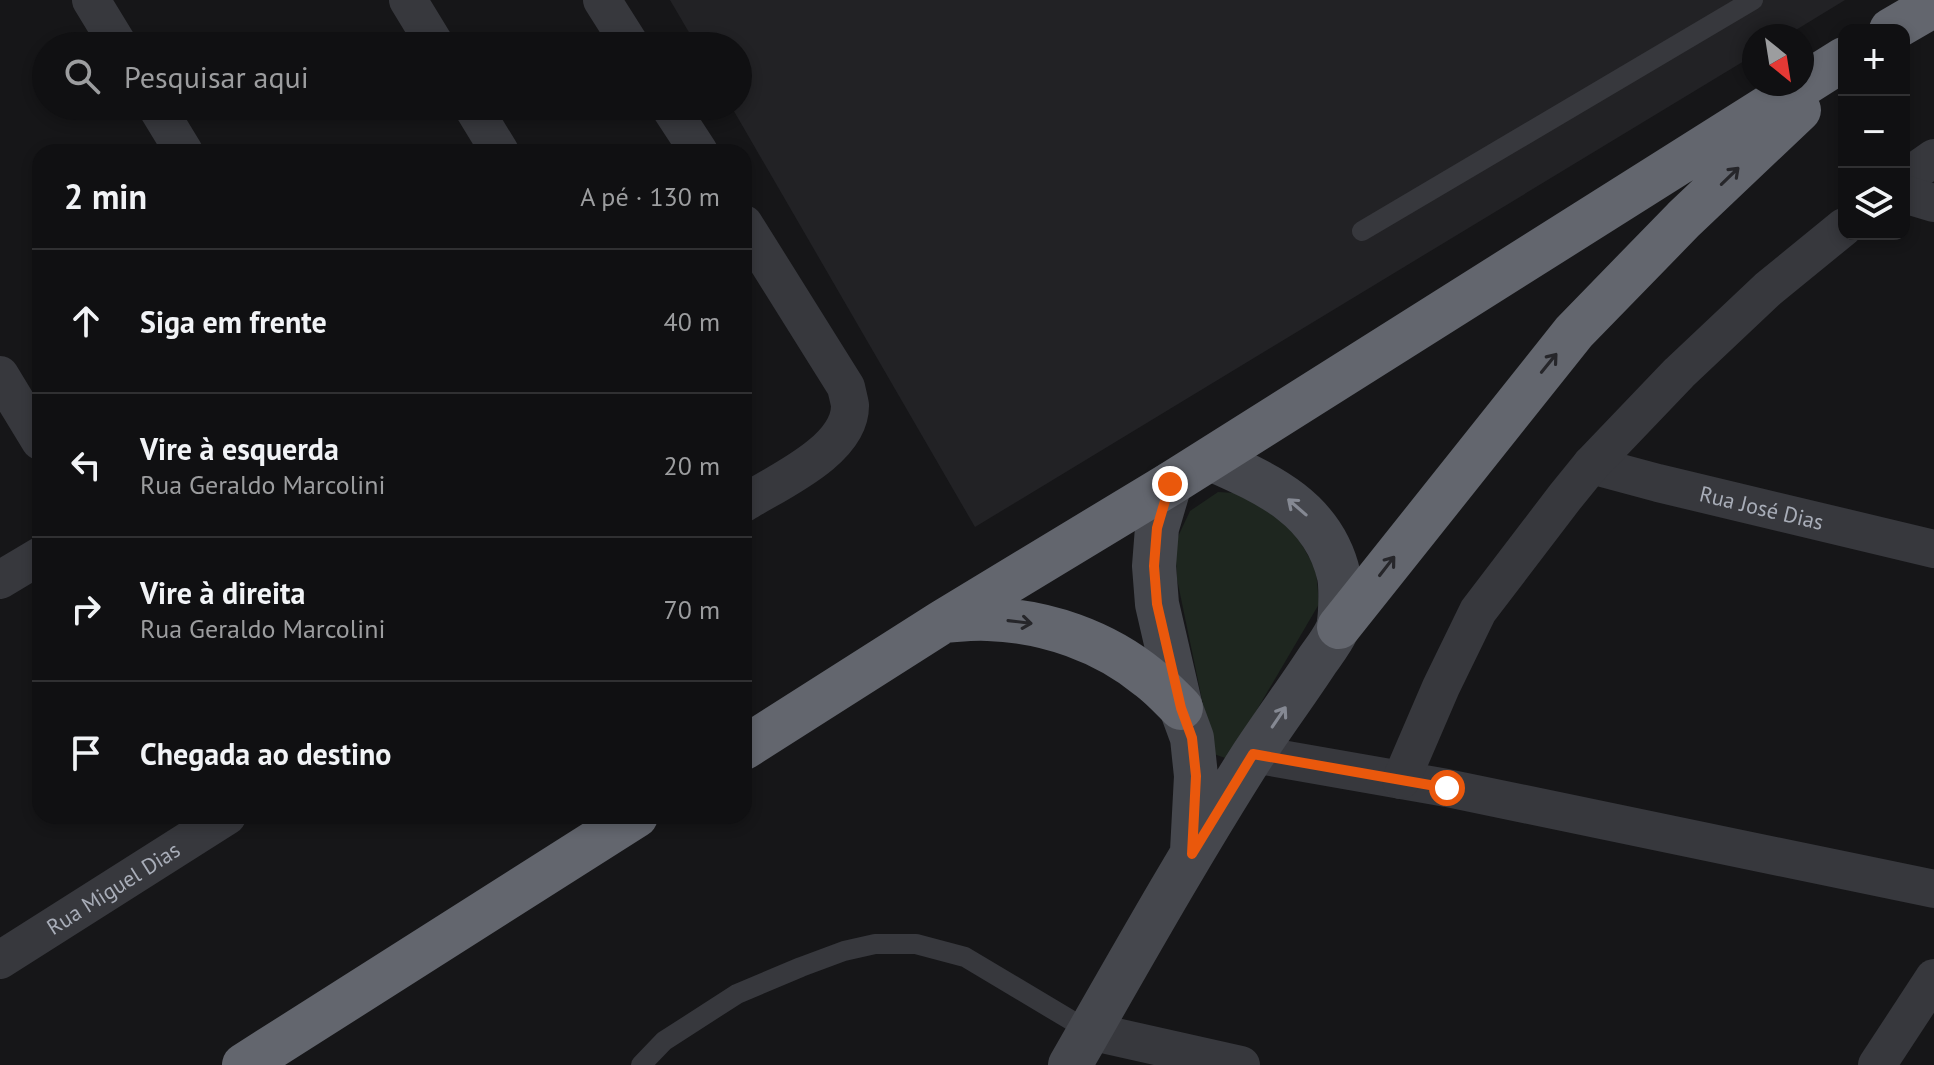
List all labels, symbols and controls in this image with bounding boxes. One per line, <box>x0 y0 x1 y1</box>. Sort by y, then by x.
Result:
north arrow <box>1742 24 1814 96</box>
map controls <box>1838 24 1910 240</box>
button: + <box>1838 24 1910 96</box>
search box <box>32 32 752 120</box>
icon: search <box>60 54 104 98</box>
text: Pesquisar aqui <box>124 57 309 96</box>
button: − <box>1838 96 1910 168</box>
one-way arrow <box>1720 167 1739 186</box>
button: layers <box>1838 168 1910 240</box>
text: 2 min <box>64 174 147 218</box>
text: A pé · 130 m <box>580 180 720 213</box>
icon: ahead <box>64 299 108 343</box>
text: Siga em frente <box>140 302 327 341</box>
text: 40 m <box>664 305 720 338</box>
one-way arrow <box>1540 353 1558 374</box>
text: Vire à esquerda <box>140 429 339 468</box>
icon: left <box>64 443 108 487</box>
text: 20 m <box>664 449 720 482</box>
route end <box>1152 466 1188 502</box>
text: Rua Geraldo Marcolini <box>140 468 386 501</box>
street label: Rua José Dias <box>1697 479 1826 536</box>
one-way arrow <box>1288 498 1308 516</box>
one-way arrow <box>1378 556 1396 577</box>
text: Vire à direita <box>140 573 305 612</box>
icon: right <box>64 587 108 631</box>
text: 70 m <box>664 593 720 626</box>
text: Rua Geraldo Marcolini <box>140 612 386 645</box>
one-way arrow <box>1006 615 1033 630</box>
one-way arrow <box>1270 707 1287 729</box>
icon: arrive <box>64 731 108 775</box>
text: Chegada ao destino <box>140 734 391 773</box>
route start <box>1429 770 1465 806</box>
street label: Rua Miguel Dias <box>41 836 185 941</box>

